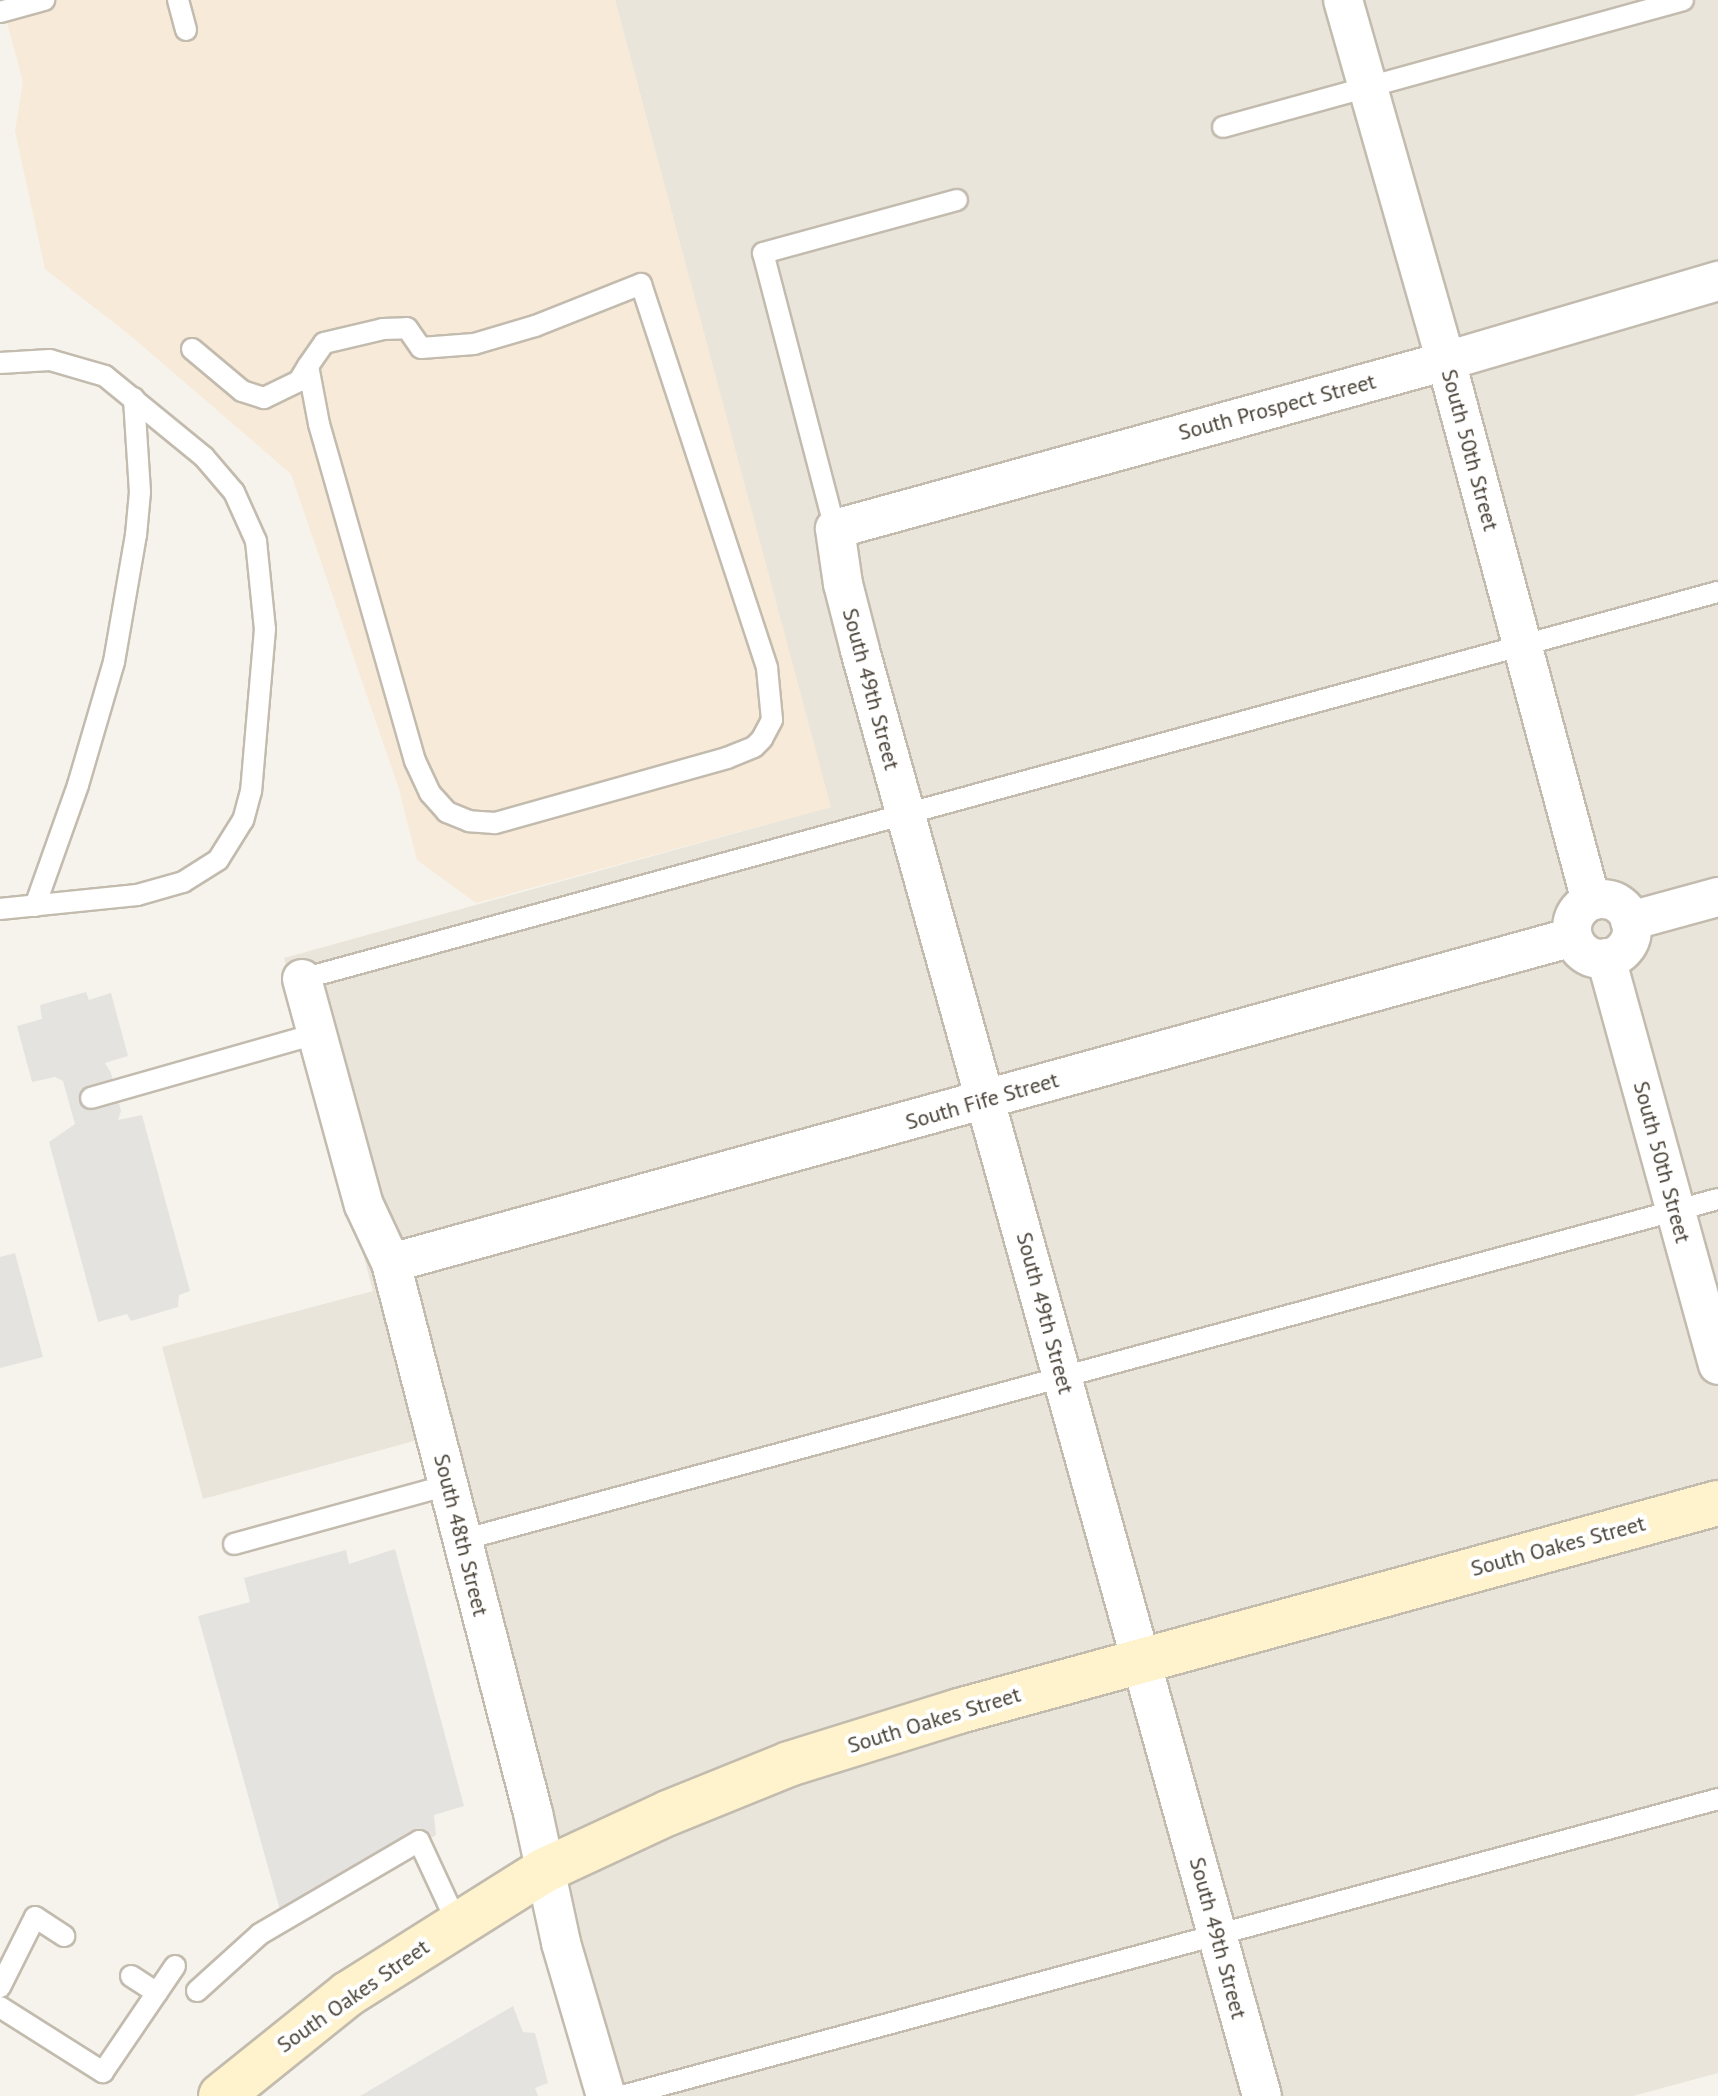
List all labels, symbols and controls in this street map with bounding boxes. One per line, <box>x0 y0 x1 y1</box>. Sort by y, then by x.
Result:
street label: South 50th Street <box>1436 366 1504 534</box>
street label: South Prospect Street <box>1176 368 1378 446</box>
street label: South 49th Street <box>837 605 905 773</box>
street label: South Fife Street <box>902 1067 1062 1135</box>
street label: South 50th Street <box>1628 1078 1696 1246</box>
street label: South 49th Street <box>1011 1229 1079 1397</box>
street label: South 48th Street <box>428 1451 494 1619</box>
street label: South Oakes Street <box>1468 1510 1648 1582</box>
street label: South Oakes Street <box>844 1681 1024 1759</box>
street label: South 49th Street <box>1184 1854 1252 2022</box>
street label: South Oakes Street <box>272 1934 434 2058</box>

